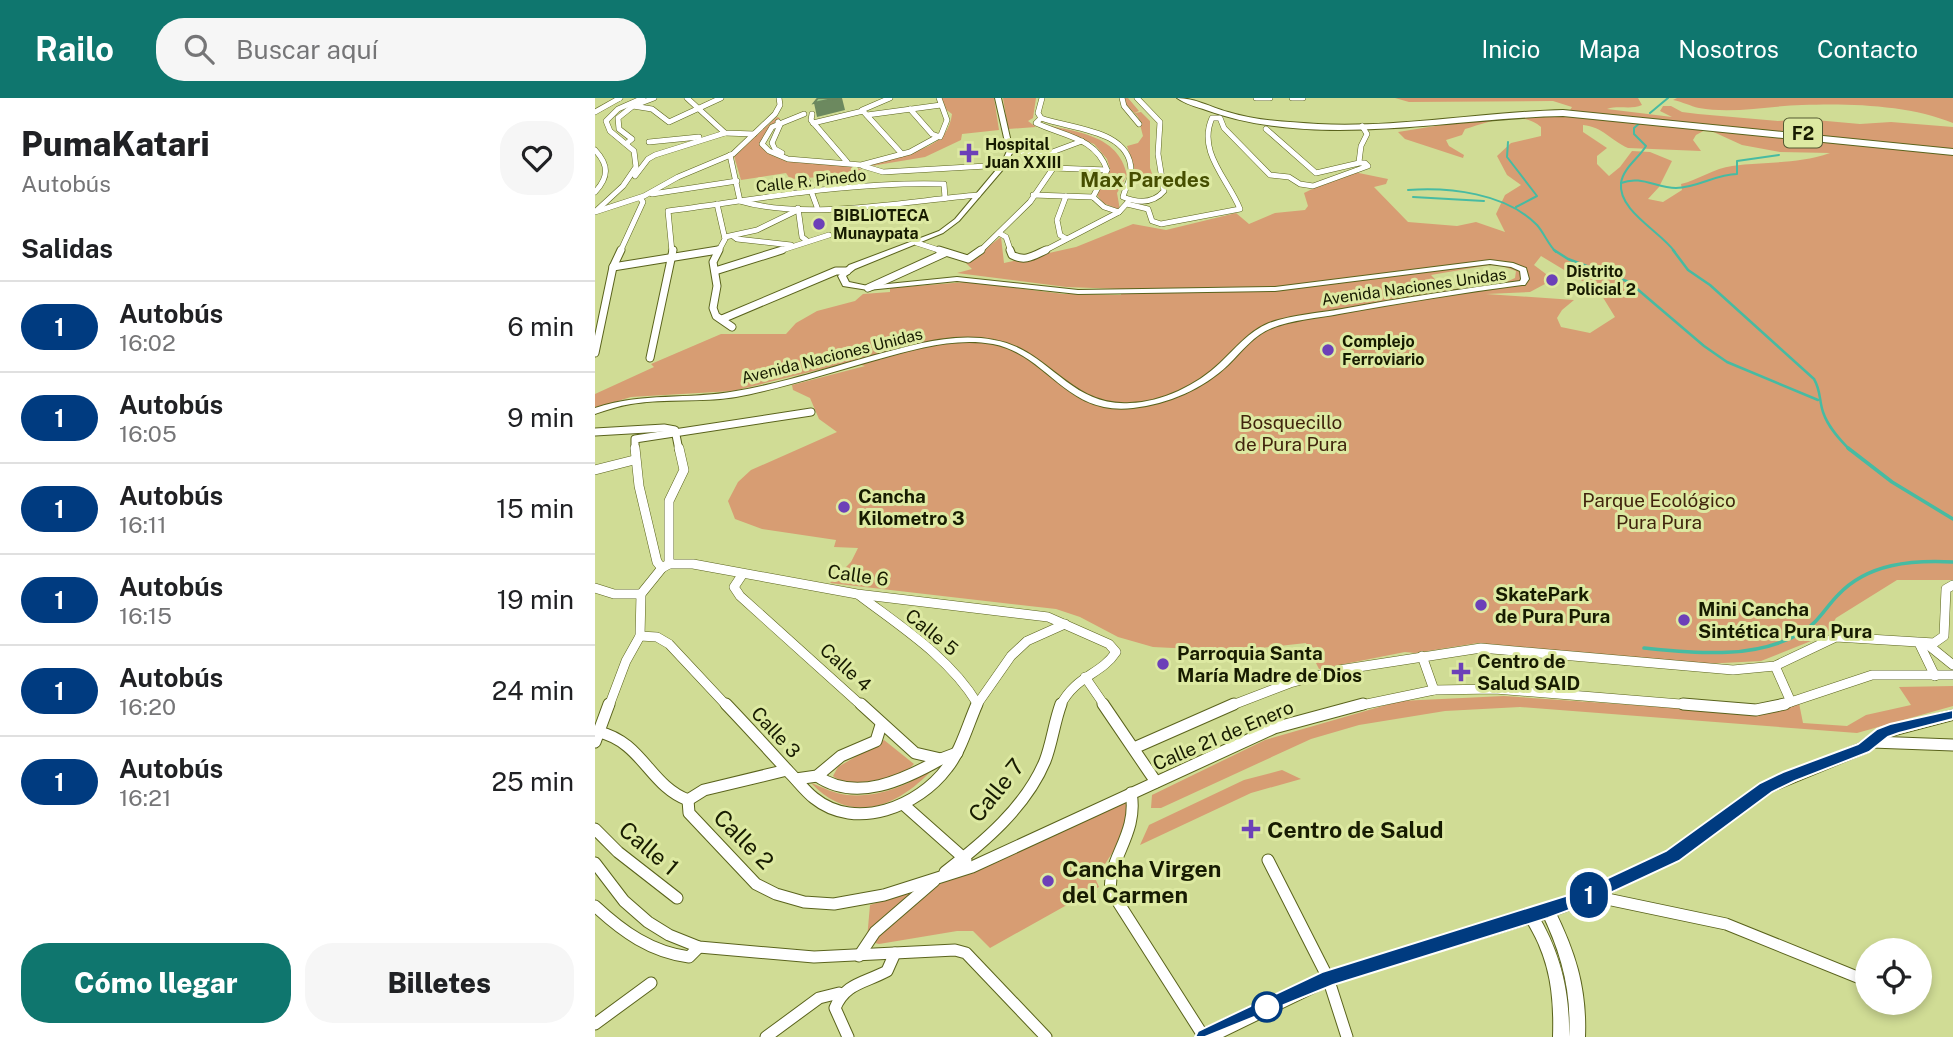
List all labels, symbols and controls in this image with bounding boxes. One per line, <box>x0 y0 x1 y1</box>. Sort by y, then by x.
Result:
search box <box>156 18 646 81</box>
text: Railo <box>35 30 114 68</box>
icon: search <box>180 30 218 68</box>
text: Buscar aquí <box>236 34 378 65</box>
text: Inicio <box>1481 35 1540 63</box>
text: Mapa <box>1578 35 1640 63</box>
text: Nosotros <box>1678 35 1779 63</box>
text: Contacto <box>1817 35 1918 63</box>
road number: F2 <box>1784 118 1822 148</box>
button: heart <box>500 121 574 195</box>
text: PumaKatari <box>21 125 210 163</box>
place label: Hospital Juan XXIII <box>985 135 1061 172</box>
marker: Hospital Juan XXIII <box>959 143 979 163</box>
street label: Calle R. Pinedo <box>755 166 867 196</box>
district label: Max Paredes <box>1080 167 1210 192</box>
text: Autobús <box>21 170 111 197</box>
place label: BIBLIOTECA Munaypata <box>833 206 930 243</box>
marker: BIBLIOTECA Munaypata <box>811 216 827 232</box>
text: Salidas <box>21 233 113 264</box>
place label: Distrito Policial 2 <box>1566 262 1636 299</box>
street label: Avenida Naciones Unidas <box>1320 265 1508 309</box>
marker: Distrito Policial 2 <box>1544 272 1560 288</box>
text: Autobús <box>119 298 223 329</box>
text: 6 min <box>507 311 574 342</box>
text: 1 <box>54 313 65 341</box>
street label: Avenida Naciones Unidas <box>739 324 925 388</box>
text: 16:02 <box>119 329 176 356</box>
place label: Complejo Ferroviario <box>1342 332 1425 369</box>
marker: Complejo Ferroviario <box>1320 342 1336 358</box>
text: Autobús <box>119 389 223 420</box>
text: 9 min <box>507 402 574 433</box>
text: 1 <box>54 404 65 432</box>
park label: Bosquecillo de Pura Pura <box>1235 411 1347 455</box>
text: 16:05 <box>119 420 177 447</box>
text: Autobús <box>119 480 223 511</box>
place label: Cancha Kilometro 3 <box>858 485 965 529</box>
park label: Parque Ecológico Pura Pura <box>1582 489 1736 533</box>
text: 15 min <box>496 493 574 524</box>
text: 1 <box>54 495 65 523</box>
marker: Cancha Kilometro 3 <box>836 499 852 515</box>
text: 16:11 <box>119 511 167 538</box>
street label: Calle 6 <box>826 560 890 590</box>
text: Autobús <box>119 571 223 602</box>
place label: SkatePark de Pura Pura <box>1495 583 1610 627</box>
text: 19 min <box>497 584 574 615</box>
text: 1 <box>54 586 65 614</box>
marker: SkatePark de Pura Pura <box>1473 597 1489 613</box>
place label: Mini Cancha Sintética Pura Pura <box>1698 598 1872 642</box>
text: 16:15 <box>119 602 172 629</box>
street label: Calle 5 <box>901 604 963 660</box>
marker: Mini Cancha Sintética Pura Pura <box>1676 612 1692 628</box>
street label: Calle 4 <box>816 638 876 696</box>
place label: Parroquia Santa María Madre de Dios <box>1177 642 1362 686</box>
place label: Centro de Salud SAID <box>1477 650 1580 694</box>
marker: Parroquia Santa María Madre de Dios <box>1155 656 1171 672</box>
text: Autobús <box>119 662 223 693</box>
marker: Centro de Salud SAID <box>1451 662 1471 682</box>
text: 24 min <box>492 675 574 706</box>
text: 1 <box>54 677 65 705</box>
text: 16:20 <box>119 693 176 720</box>
street label: Calle 21 de Enero <box>1149 695 1297 775</box>
street label: Calle 3 <box>747 702 805 762</box>
text: Autobús <box>119 753 223 784</box>
street label: Calle 7 <box>962 753 1030 827</box>
text: 25 min <box>491 766 574 797</box>
text: 1 <box>54 768 65 796</box>
text: 16:21 <box>119 784 171 811</box>
street label: Calle 2 <box>708 803 780 875</box>
street label: Calle 1 <box>614 815 684 881</box>
place label: Centro de Salud <box>1267 816 1444 843</box>
marker: Centro de Salud <box>1241 819 1261 839</box>
place label: Cancha Virgen del Carmen <box>1062 855 1222 908</box>
line badge: 1 <box>1566 872 1612 918</box>
marker: Cancha Virgen del Carmen <box>1040 873 1056 889</box>
text: 1 <box>1584 881 1594 909</box>
map controls <box>1855 938 1932 1015</box>
button: locate <box>1855 938 1932 1015</box>
button: Cómo llegar <box>21 943 291 1023</box>
button: Billetes <box>305 943 574 1023</box>
unlabelled marker <box>1252 992 1282 1022</box>

